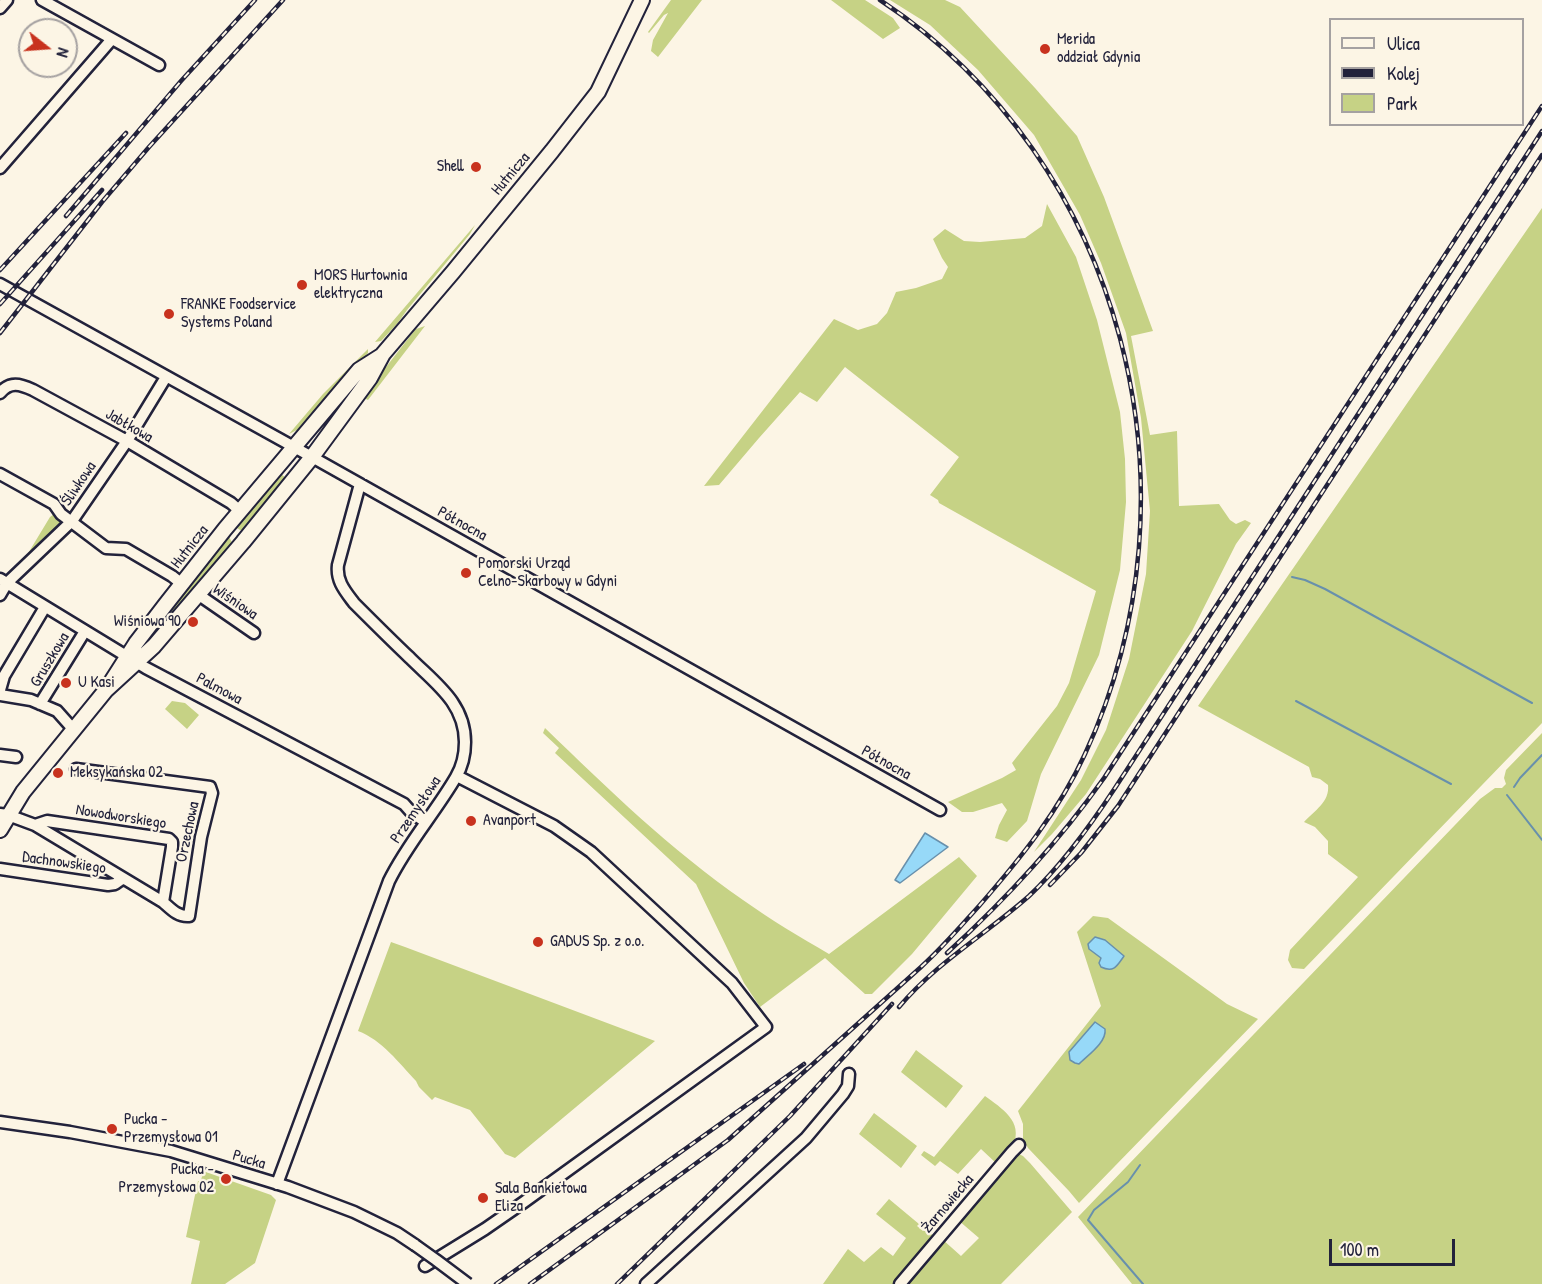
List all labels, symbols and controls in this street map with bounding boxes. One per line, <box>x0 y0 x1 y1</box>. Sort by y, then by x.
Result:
north arrow <box>18 18 78 78</box>
legend <box>1329 18 1524 126</box>
place label: Merida oddział Gdynia <box>1057 30 1140 68</box>
text: Ulica <box>1387 31 1420 56</box>
marker: Merida oddział Gdynia <box>1038 42 1052 56</box>
text: N <box>52 45 75 60</box>
text: Kolej <box>1387 61 1420 86</box>
text: Park <box>1387 91 1417 116</box>
street label: Hutnicza <box>488 149 534 199</box>
place label: Shell <box>437 157 464 177</box>
marker: Shell <box>469 160 483 174</box>
place label: MORS Hurtownia elektryczna <box>314 266 407 304</box>
marker: MORS Hurtownia elektryczna <box>295 278 309 292</box>
place label: FRANKE Foodservice Systems Poland <box>181 295 296 333</box>
marker: FRANKE Foodservice Systems Poland <box>162 307 176 321</box>
street label: Jabłkowa <box>102 405 156 447</box>
street label: Śliwkowa <box>57 458 101 510</box>
street label: Północna <box>434 503 490 545</box>
street label: Hutnicza <box>167 522 213 572</box>
place label: Pomorski Urząd Celno-Skarbowy w Gdyni <box>478 554 617 592</box>
marker: Pomorski Urząd Celno-Skarbowy w Gdyni <box>459 566 473 580</box>
street label: Wiśniowa <box>209 580 261 624</box>
place label: Wiśniowa 90 <box>114 612 181 632</box>
marker: Wiśniowa 90 <box>186 615 200 629</box>
street label: Gruszkowa <box>26 629 74 691</box>
street label: Palmowa <box>193 669 245 709</box>
place label: U Kasi <box>78 673 115 693</box>
marker: U Kasi <box>59 676 73 690</box>
street label: Północna <box>858 742 914 784</box>
place label: Meksykańska 02 <box>70 763 163 783</box>
marker: Meksykańska 02 <box>51 766 65 780</box>
street label: Przemysłowa <box>386 773 446 847</box>
street label: Nowodworskiego <box>74 800 168 834</box>
street label: Orzechowa <box>172 800 204 864</box>
place label: Avanport <box>483 811 536 831</box>
marker: Avanport <box>464 814 478 828</box>
street label: Dachnowskiego <box>21 848 107 878</box>
place label: GADUS Sp. z o.o. <box>550 932 644 952</box>
marker: GADUS Sp. z o.o. <box>531 935 545 949</box>
place label: Pucka - Przemysłowa 01 <box>124 1110 218 1148</box>
marker: Pucka - Przemysłowa 01 <box>105 1122 119 1136</box>
street label: Pucka <box>230 1146 268 1174</box>
place label: Pucka - Przemysłowa 02 <box>119 1160 214 1198</box>
street label: Żarnowiecka <box>918 1171 978 1237</box>
marker: Pucka - Przemysłowa 02 <box>219 1172 233 1186</box>
place label: Sala Bankietowa Eliza <box>495 1179 587 1217</box>
marker: Sala Bankietowa Eliza <box>476 1191 490 1205</box>
scale bar <box>1332 1227 1458 1265</box>
text: 100 m <box>1340 1237 1379 1262</box>

